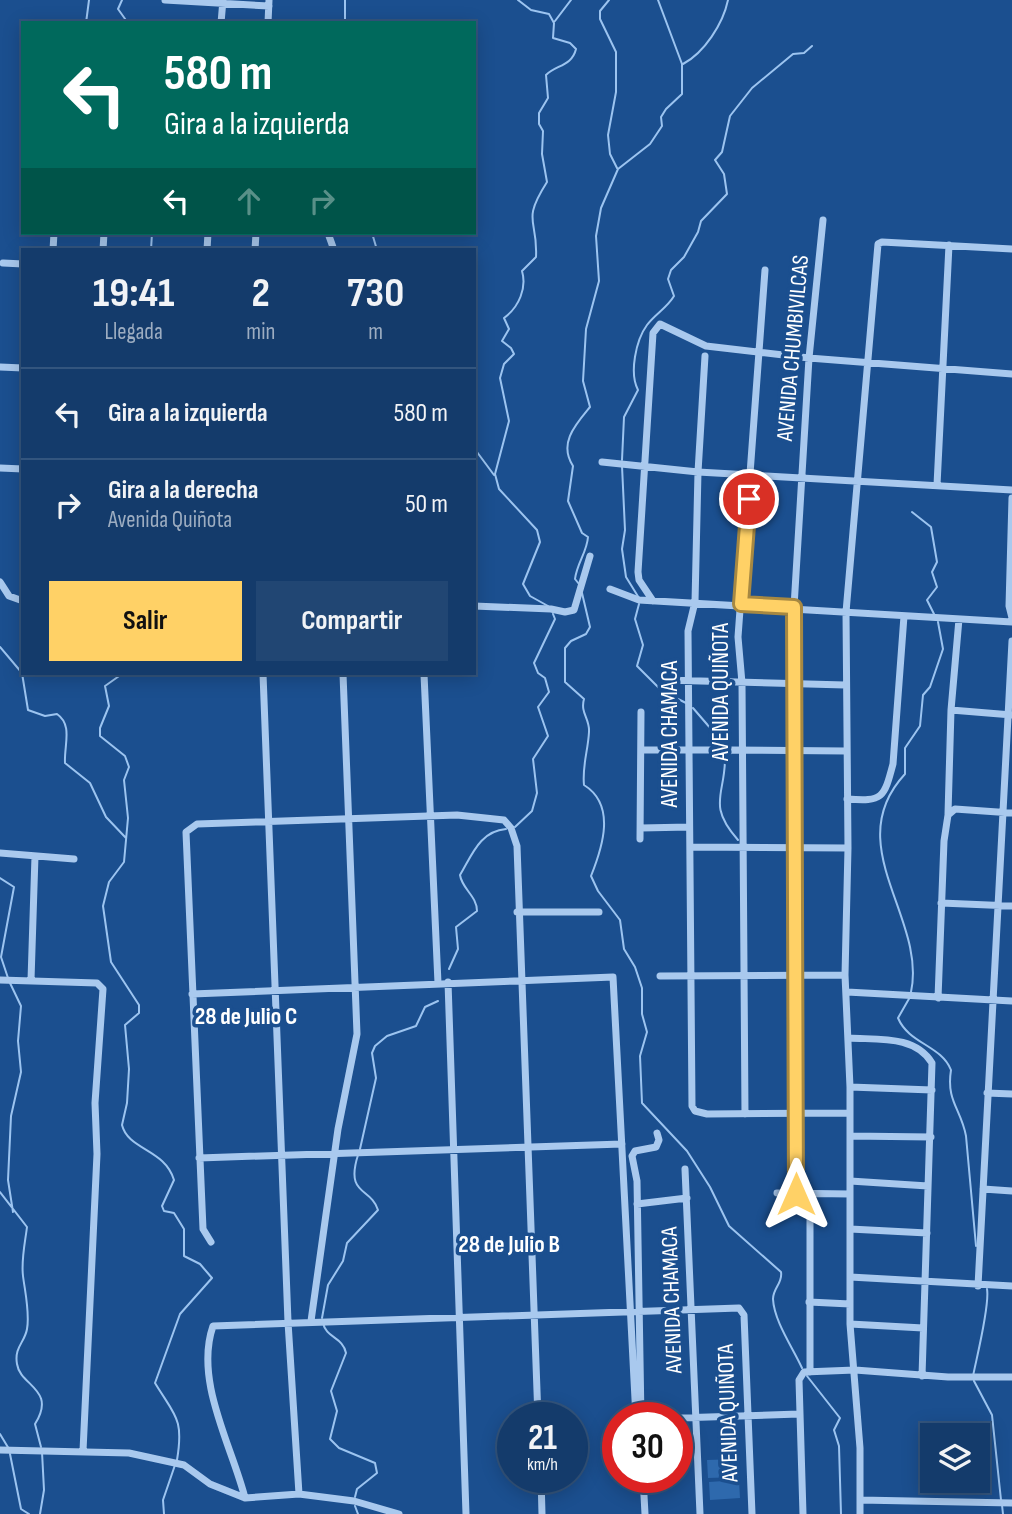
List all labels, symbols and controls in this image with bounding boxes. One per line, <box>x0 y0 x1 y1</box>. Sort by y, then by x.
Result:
text: 580 m <box>164 45 272 104</box>
icon: left <box>49 49 140 140</box>
text: Gira a la izquierda <box>164 105 350 144</box>
icon: left <box>157 182 195 220</box>
icon: ahead <box>230 182 268 220</box>
icon: right <box>303 182 341 220</box>
street label: AVENIDA CHUMBIVILCAS <box>771 254 815 443</box>
text: 19:41 <box>93 268 175 319</box>
text: 2 <box>252 268 270 319</box>
text: 730 <box>347 268 404 319</box>
text: Llegada <box>105 318 163 346</box>
text: min <box>246 318 275 346</box>
text: m <box>368 318 383 346</box>
icon: left <box>49 395 87 433</box>
text: Gira a la izquierda <box>108 398 268 429</box>
text: 580 m <box>394 398 448 429</box>
pin <box>719 469 779 529</box>
text: Gira a la derecha <box>108 475 258 506</box>
icon: arrive <box>730 480 768 518</box>
icon: right <box>49 486 87 524</box>
text: 50 m <box>405 489 448 520</box>
text: Avenida Quiñota <box>108 506 232 534</box>
button: Salir <box>49 581 242 661</box>
button: Compartir <box>256 581 448 661</box>
street label: AVENIDA QUIÑOTA <box>707 623 735 762</box>
street label: AVENIDA CHAMACA <box>656 660 684 808</box>
district label: 28 de Julio C <box>195 1002 297 1031</box>
position arrow <box>759 1157 833 1231</box>
street label: AVENIDA CHAMACA <box>655 1226 689 1375</box>
district label: 28 de Julio B <box>458 1230 560 1259</box>
street label: AVENIDA QUIÑOTA <box>712 1343 744 1484</box>
speed limit sign: 30 <box>602 1402 693 1493</box>
text: 21 <box>528 1417 557 1460</box>
map controls <box>920 1423 990 1493</box>
button: layers <box>920 1423 990 1493</box>
text: km/h <box>527 1454 558 1475</box>

